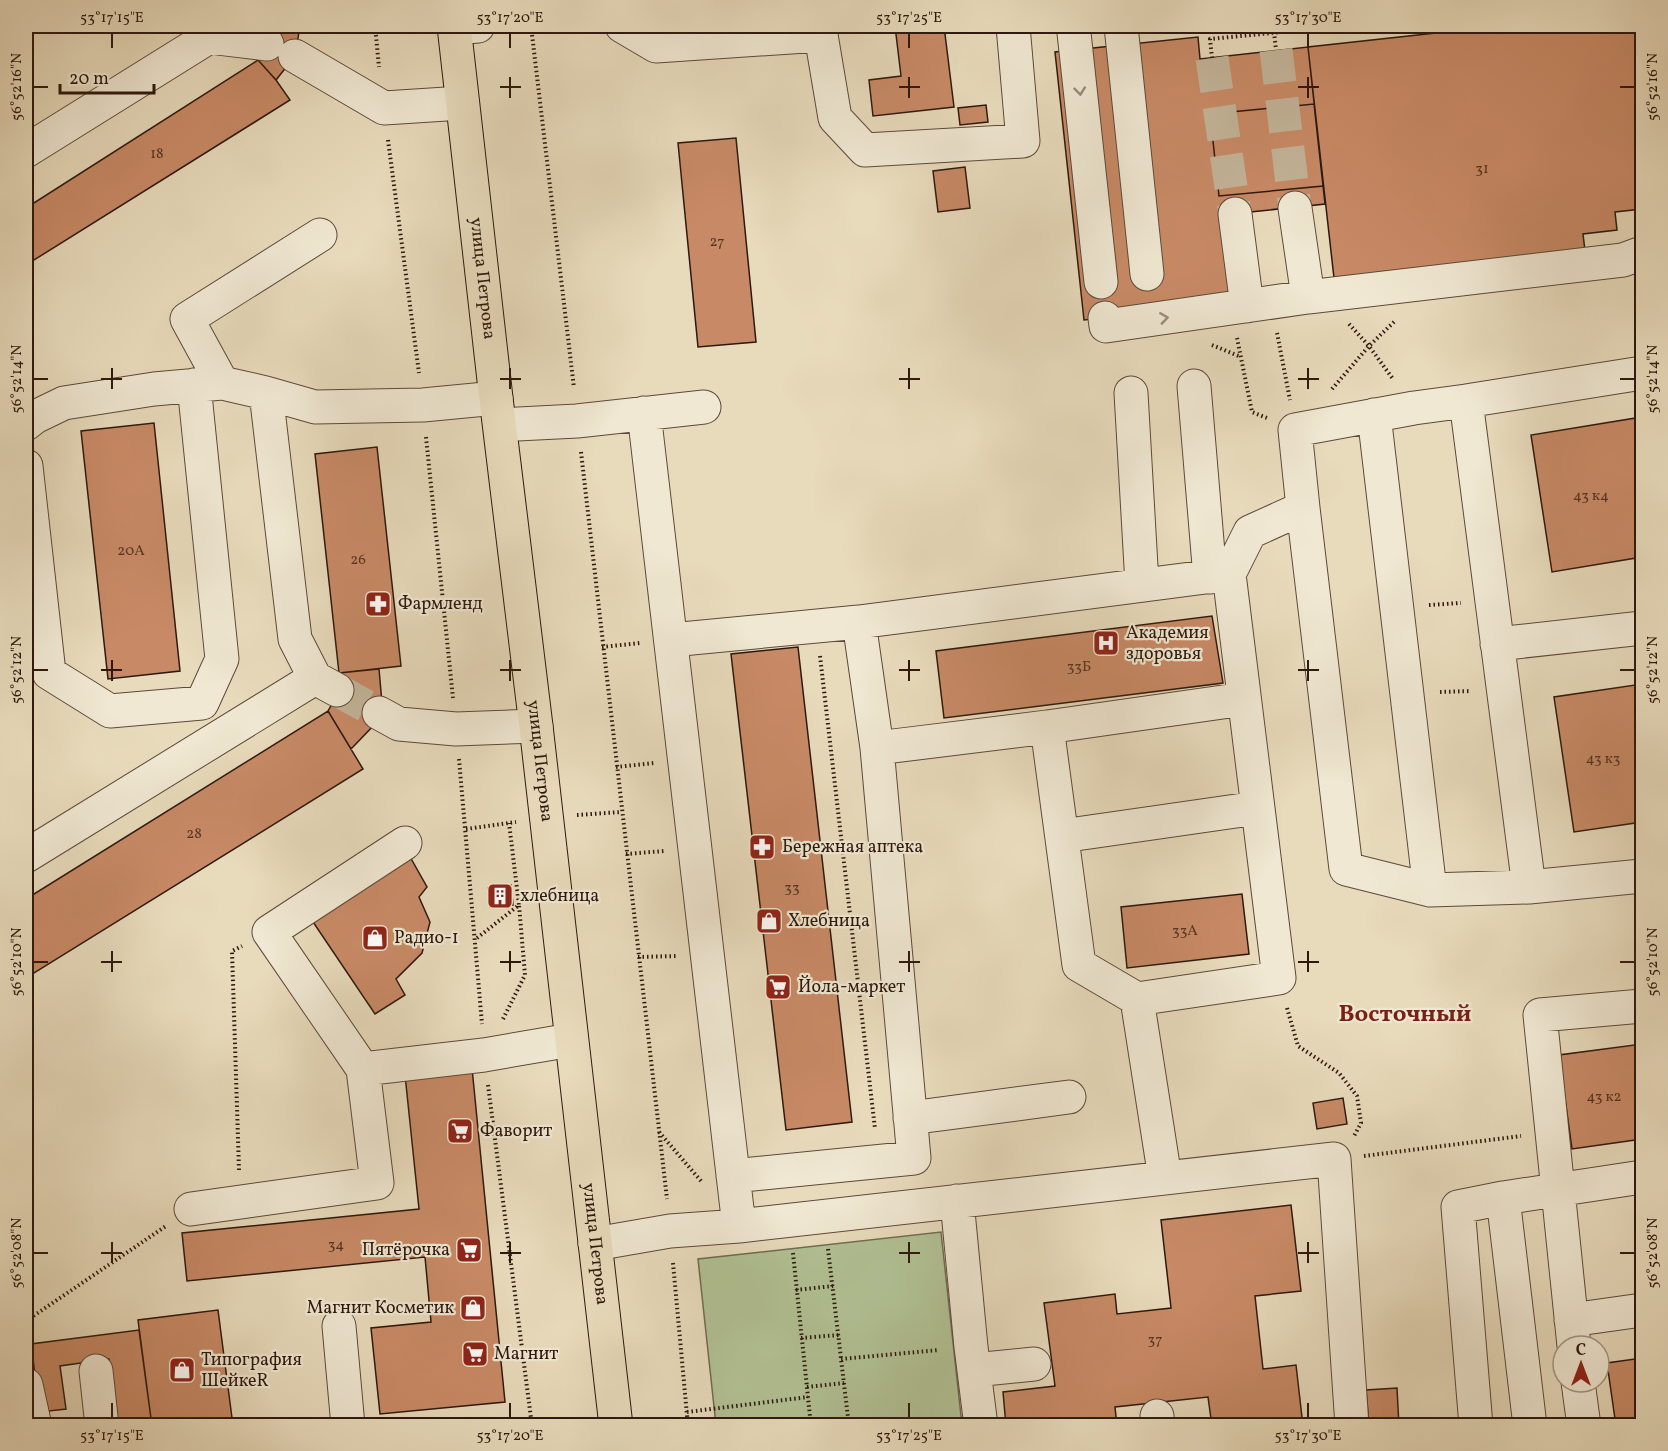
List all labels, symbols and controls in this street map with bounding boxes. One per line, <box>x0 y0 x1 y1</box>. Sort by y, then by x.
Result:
text: 53°17'15"E <box>80 8 144 29</box>
text: 53°17'20"E <box>476 8 544 29</box>
text: 53°17'25"E <box>876 8 942 29</box>
text: 53°17'30"E <box>1275 8 1341 29</box>
text: 56°52'16"N <box>7 53 28 121</box>
text: 56°52'16"N <box>1643 53 1664 121</box>
scale bar <box>60 57 154 95</box>
text: 20 m <box>69 67 109 92</box>
one-way arrow <box>1073 87 1086 96</box>
house number: 18 <box>150 144 164 165</box>
house number: 31 <box>1475 159 1489 180</box>
street label: улица Петрова <box>463 216 502 341</box>
house number: 27 <box>710 232 724 253</box>
one-way arrow <box>1160 312 1169 324</box>
text: 56°52'14"N <box>7 345 28 413</box>
text: 56°52'14"N <box>1643 345 1664 413</box>
house number: 43 к4 <box>1573 486 1609 507</box>
house number: 20А <box>117 541 145 562</box>
house number: 26 <box>350 550 366 571</box>
pharmacy icon: Фармленд <box>363 589 393 619</box>
place label: Фармленд <box>398 592 483 617</box>
place label: Академия здоровья <box>1126 621 1209 667</box>
hospital icon: Академия здоровья <box>1091 628 1121 658</box>
text: 56°52'12"N <box>7 636 28 704</box>
text: 56°52'12"N <box>1643 636 1664 704</box>
house number: 33Б <box>1067 657 1091 678</box>
street label: улица Петрова <box>520 699 559 823</box>
house number: 43 к3 <box>1586 749 1620 770</box>
house number: 28 <box>186 824 202 845</box>
pharmacy icon: Бережная аптека <box>747 832 777 862</box>
place label: Бережная аптека <box>782 835 923 860</box>
house number: 33 <box>784 878 800 899</box>
building icon: хлебница <box>485 881 515 911</box>
place label: хлебница <box>520 884 599 909</box>
shop icon: Хлебница <box>754 906 784 936</box>
place label: Хлебница <box>788 909 870 934</box>
house number: 33А <box>1172 921 1198 942</box>
shop icon: Радио-1 <box>360 923 390 953</box>
place label: Радио-1 <box>394 926 459 951</box>
text: 56°52'10"N <box>7 927 28 997</box>
text: 56°52'10"N <box>1643 927 1664 997</box>
supermarket icon: Йола-маркет <box>763 972 793 1002</box>
place label: Йола-маркет <box>798 975 905 1000</box>
district label: Восточный <box>1339 998 1471 1032</box>
house number: 43 к2 <box>1586 1087 1622 1108</box>
supermarket icon: Фаворит <box>445 1116 475 1146</box>
place label: Фаворит <box>480 1119 552 1144</box>
street label: улица Петрова <box>576 1182 615 1306</box>
text: 56°52'08"N <box>7 1218 28 1288</box>
text: 56°52'08"N <box>1643 1218 1664 1288</box>
house number: 34 <box>328 1235 344 1256</box>
supermarket icon: Пятёрочка <box>454 1235 484 1265</box>
place label: Пятёрочка <box>362 1238 450 1263</box>
shop icon: Магнит Косметик <box>458 1293 488 1323</box>
place label: Магнит Косметик <box>307 1296 454 1321</box>
house number: 37 <box>1148 1330 1162 1351</box>
north arrow <box>1551 1334 1611 1394</box>
supermarket icon: Магнит <box>460 1339 490 1369</box>
text: С <box>1576 1340 1586 1362</box>
place label: Магнит <box>494 1342 558 1367</box>
place label: Типография ШейкеR <box>201 1348 302 1394</box>
shop icon: Типография ШейкеR <box>167 1355 197 1385</box>
text: 53°17'15"E <box>80 1426 144 1447</box>
text: 53°17'20"E <box>476 1426 544 1447</box>
text: 53°17'25"E <box>876 1426 942 1447</box>
text: 53°17'30"E <box>1275 1426 1341 1447</box>

